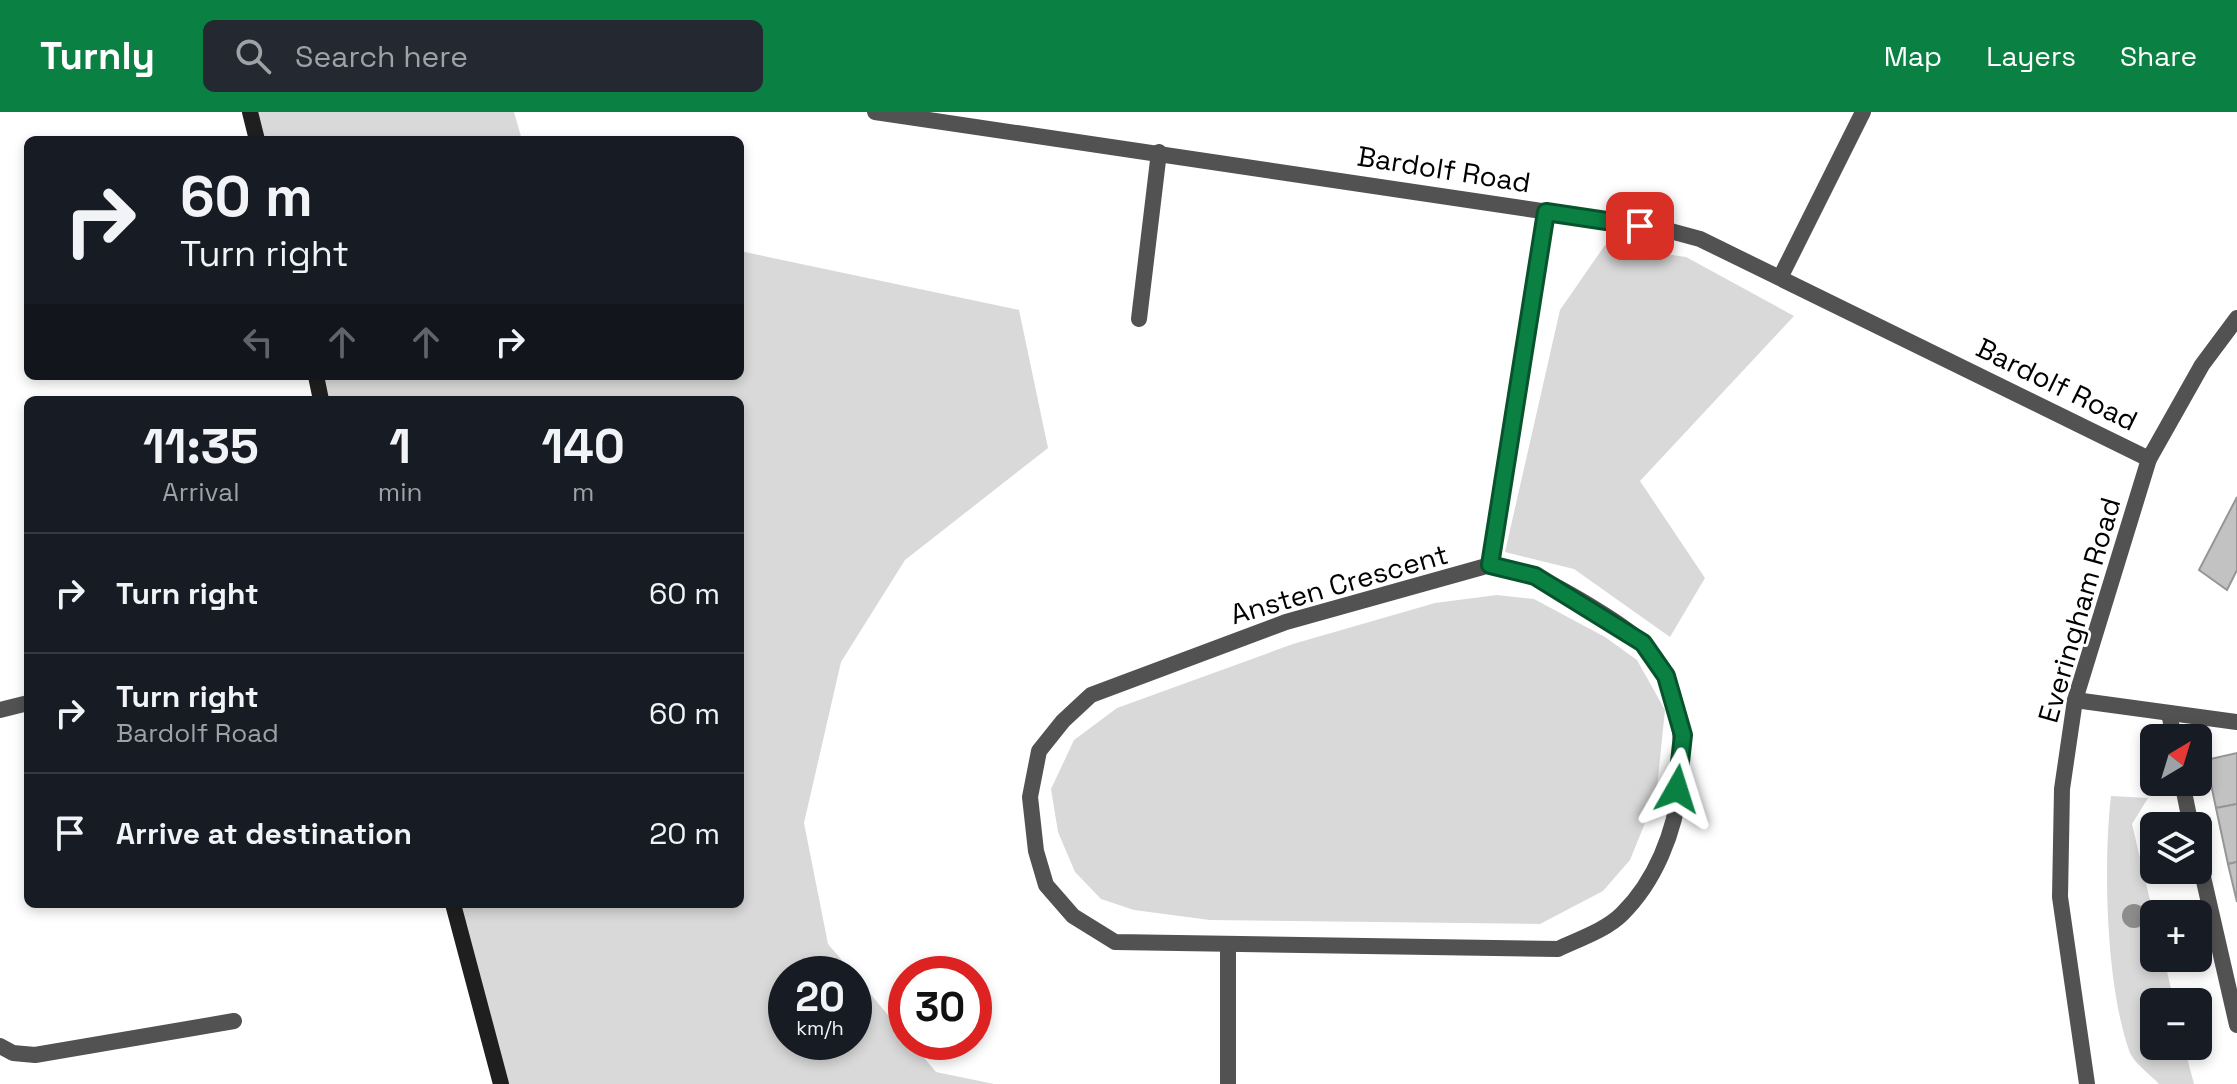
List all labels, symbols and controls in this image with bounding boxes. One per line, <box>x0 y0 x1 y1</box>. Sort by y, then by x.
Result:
search box <box>203 20 763 92</box>
text: Turnly <box>40 32 155 80</box>
icon: search <box>231 34 275 78</box>
text: Search here <box>295 37 468 76</box>
text: Map <box>1884 38 1942 74</box>
text: Layers <box>1986 38 2076 74</box>
text: Share <box>2120 38 2197 74</box>
street label: Bardolf Road <box>1355 138 1533 200</box>
text: 60 m <box>180 161 313 232</box>
icon: right <box>48 168 152 272</box>
pin <box>1606 192 1674 260</box>
icon: arrive <box>1618 204 1662 248</box>
text: Turn right <box>180 231 349 277</box>
icon: left <box>236 320 280 364</box>
icon: ahead <box>320 320 364 364</box>
icon: ahead <box>404 320 448 364</box>
icon: right <box>488 320 532 364</box>
street label: Bardolf Road <box>1970 329 2144 439</box>
text: 11:35 <box>143 416 259 477</box>
text: 1 <box>389 416 411 477</box>
text: 140 <box>542 416 625 477</box>
text: Arrival <box>162 475 240 509</box>
text: min <box>378 475 422 509</box>
text: m <box>572 475 594 509</box>
street label: Everingham Road <box>2030 493 2128 727</box>
street label: Ansten Crescent <box>1226 536 1452 632</box>
icon: right <box>48 571 92 615</box>
text: Turn right <box>116 574 259 613</box>
text: 60 m <box>649 574 720 613</box>
text: Turn right <box>116 677 259 716</box>
icon: right <box>48 691 92 735</box>
text: 60 m <box>649 694 720 733</box>
text: Bardolf Road <box>116 716 279 750</box>
north arrow <box>2140 724 2212 796</box>
map controls <box>2140 724 2212 1060</box>
position arrow <box>1635 747 1719 831</box>
icon: arrive <box>48 811 92 855</box>
button: layers <box>2140 812 2212 884</box>
text: Arrive at destination <box>116 814 412 853</box>
text: 20 m <box>649 814 720 853</box>
button: + <box>2140 900 2212 972</box>
speed limit sign: 30 <box>888 956 992 1060</box>
text: 20 <box>795 972 845 1023</box>
button: − <box>2140 988 2212 1060</box>
text: km/h <box>796 1015 844 1041</box>

